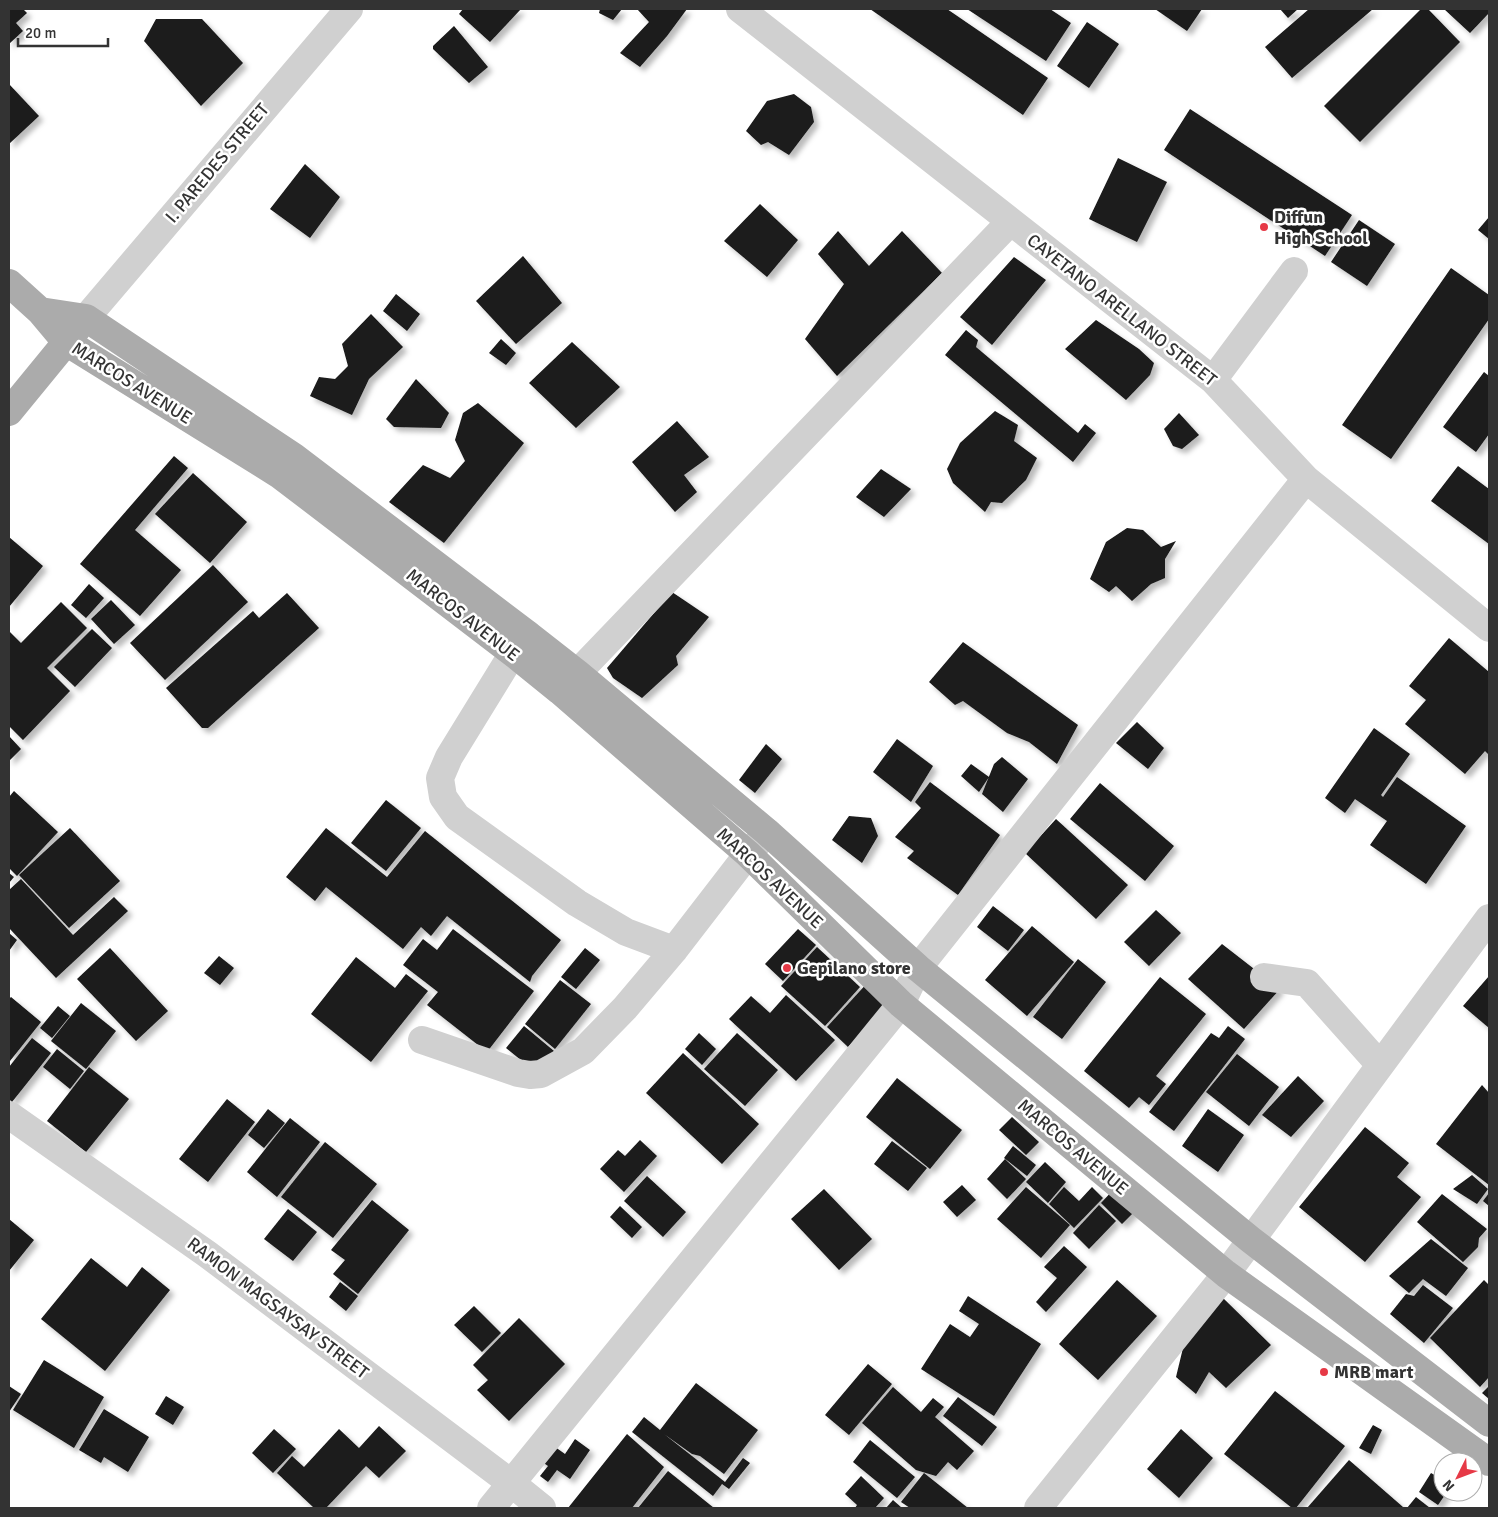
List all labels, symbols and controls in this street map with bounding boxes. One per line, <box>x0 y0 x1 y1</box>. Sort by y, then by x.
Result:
scale bar <box>18 15 108 47</box>
text: 20 m <box>25 24 56 42</box>
street label: I. PAREDES STREET <box>161 99 274 227</box>
place label: Diffun High School <box>1274 206 1368 249</box>
marker: Diffun High School <box>1258 221 1270 233</box>
street label: CAYETANO ARELLANO STREET <box>1023 229 1221 391</box>
street label: MARCOS AVENUE <box>68 337 196 429</box>
street label: MARCOS AVENUE <box>402 564 524 666</box>
street label: MARCOS AVENUE <box>712 823 828 933</box>
place label: Gepilano store <box>797 957 911 979</box>
marker: Gepilano store <box>781 962 793 974</box>
street label: MARCOS AVENUE <box>1013 1094 1133 1200</box>
street label: RAMON MAGSAYSAY STREET <box>183 1233 373 1384</box>
place label: MRB mart <box>1334 1361 1414 1383</box>
marker: MRB mart <box>1318 1366 1330 1378</box>
north arrow <box>1433 1452 1483 1502</box>
text: N <box>1439 1476 1458 1495</box>

